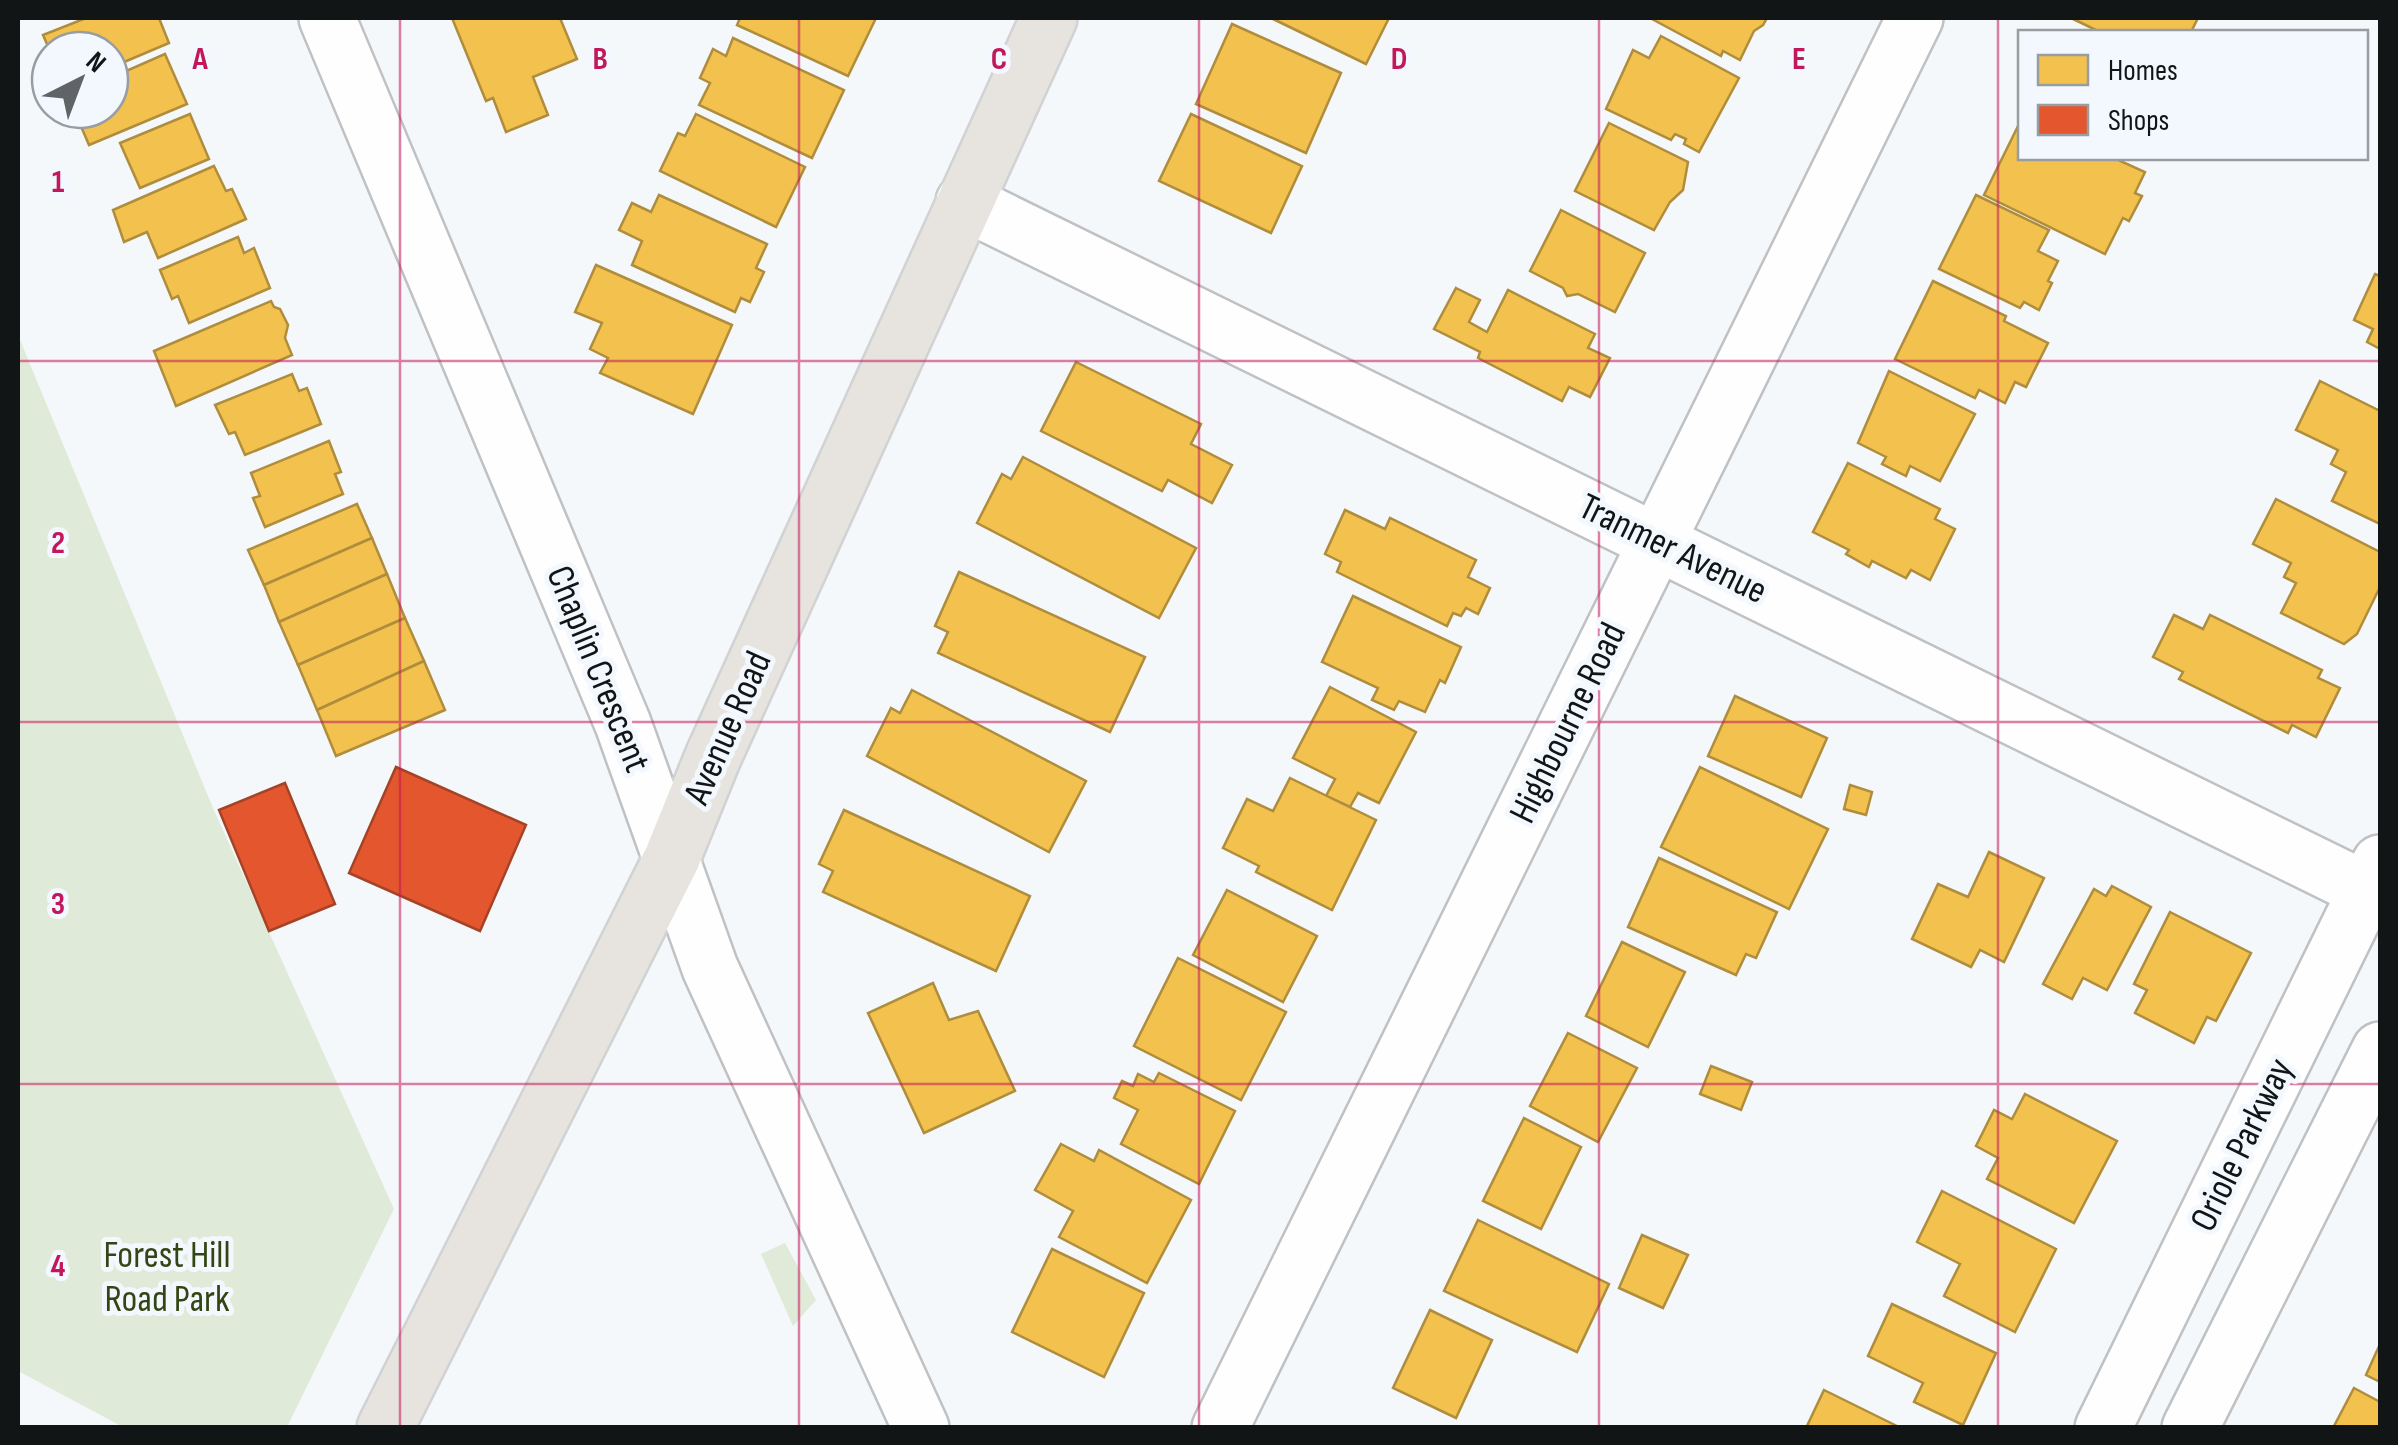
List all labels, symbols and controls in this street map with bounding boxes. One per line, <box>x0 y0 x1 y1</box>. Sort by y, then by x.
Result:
north arrow <box>30 30 130 130</box>
legend <box>2018 30 2368 160</box>
text: A <box>191 40 208 79</box>
text: B <box>592 40 608 79</box>
text: C <box>991 40 1007 79</box>
text: D <box>1391 40 1407 79</box>
text: E <box>1792 40 1806 79</box>
text: N <box>79 45 112 80</box>
text: Homes <box>2108 53 2178 89</box>
text: Shops <box>2108 103 2169 139</box>
text: 1 <box>52 163 65 202</box>
street label: Tranmer Avenue <box>1572 484 1774 614</box>
text: 2 <box>51 524 65 563</box>
street label: Chaplin Crescent <box>536 559 660 779</box>
street label: Highbourne Road <box>1500 616 1636 830</box>
street label: Avenue Road <box>674 645 782 812</box>
text: 3 <box>51 885 65 924</box>
street label: Oriole Parkway <box>2181 1051 2303 1239</box>
park label: Forest Hill Road Park <box>104 1233 231 1322</box>
text: 4 <box>51 1247 66 1286</box>

